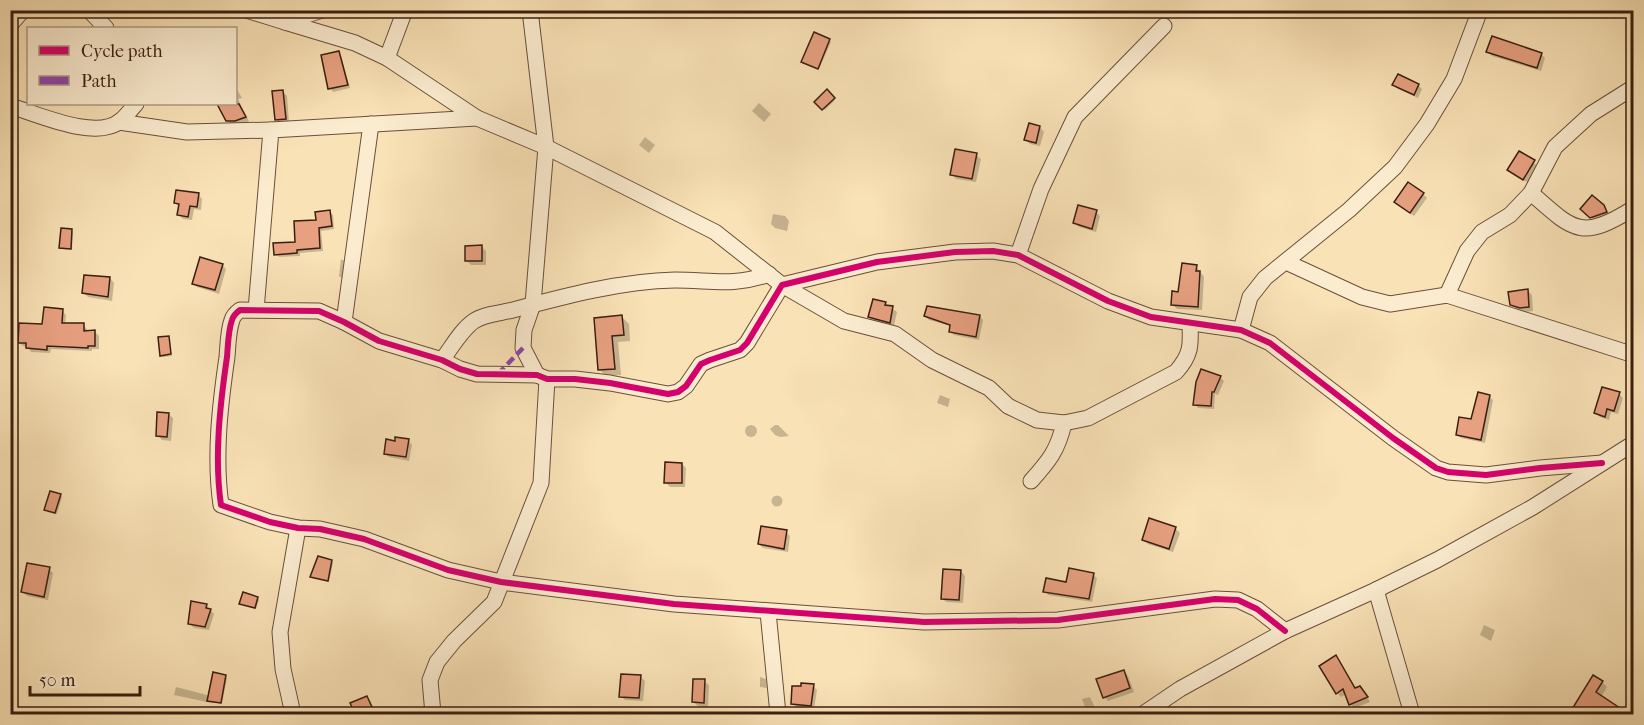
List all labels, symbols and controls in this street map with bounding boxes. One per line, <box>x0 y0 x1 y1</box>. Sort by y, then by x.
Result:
legend <box>27 27 237 105</box>
text: Cycle path <box>81 41 162 62</box>
text: Path <box>81 71 117 92</box>
scale bar <box>30 659 140 697</box>
text: 50 m <box>39 670 76 691</box>

